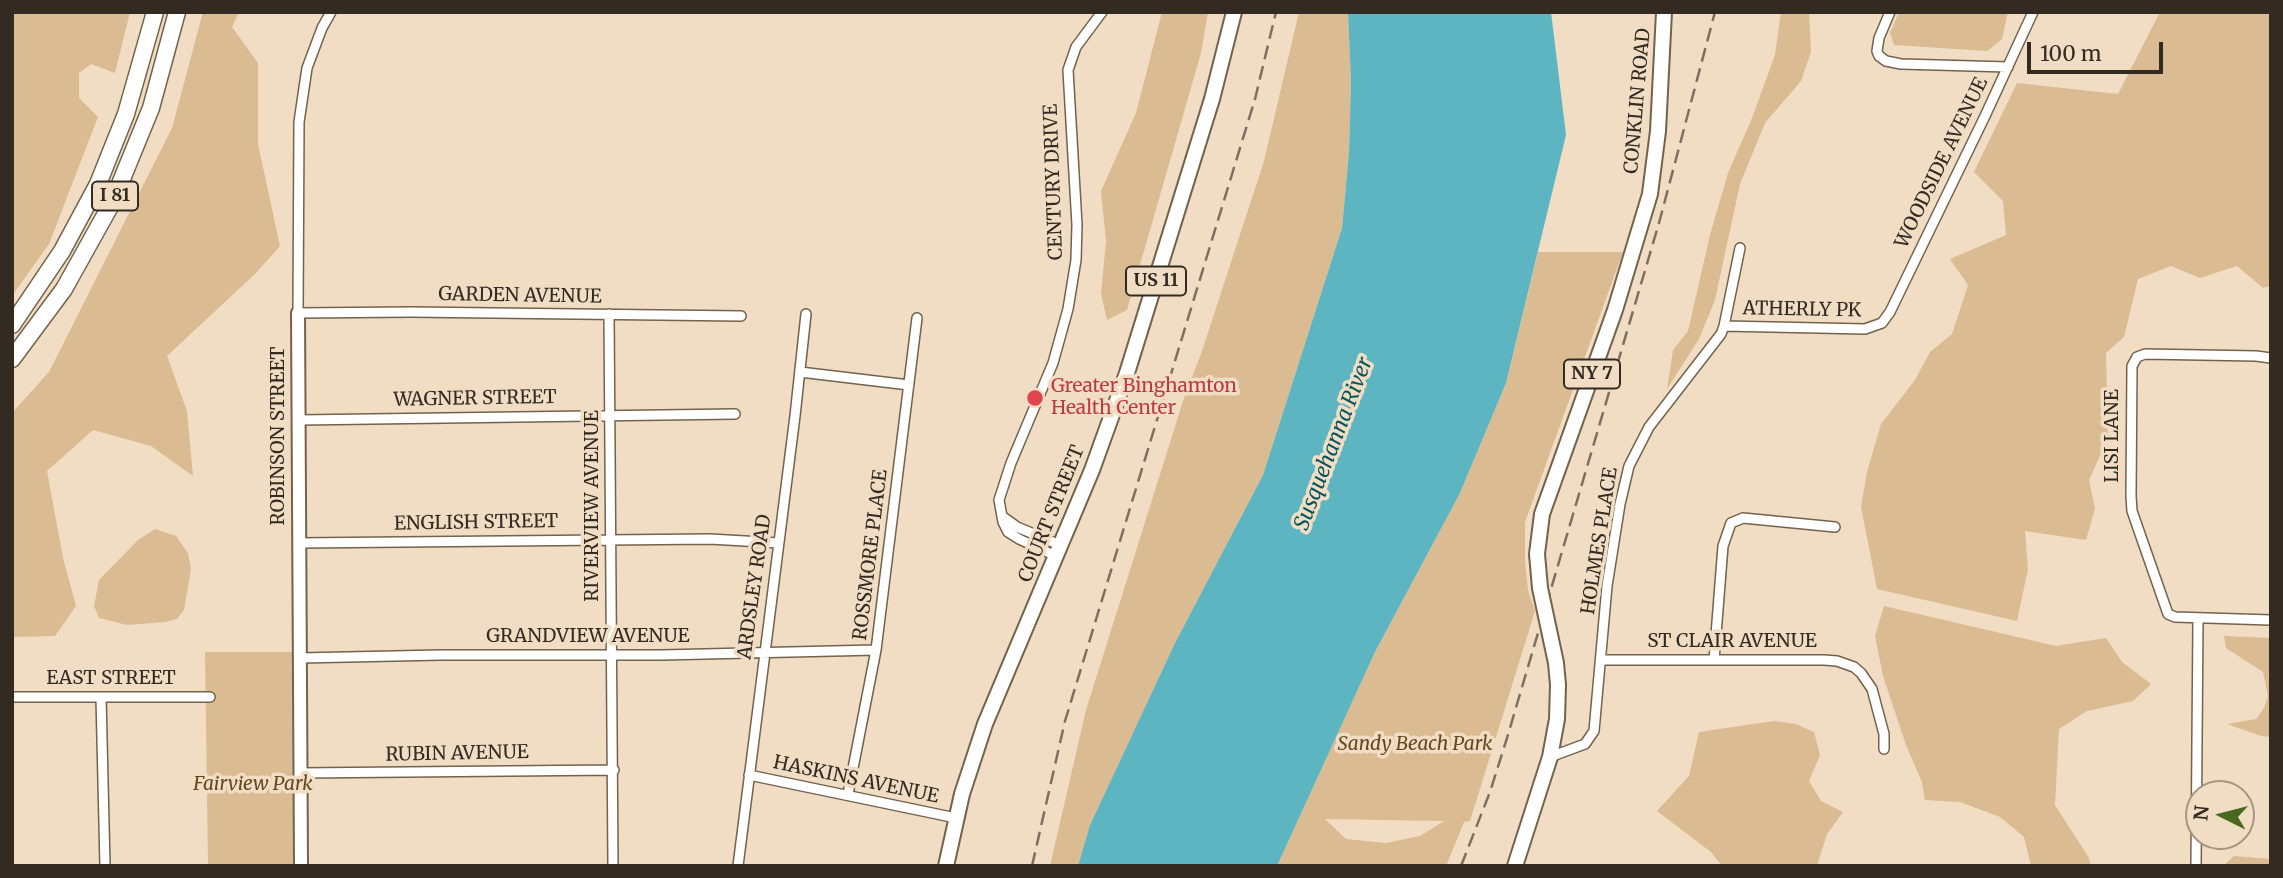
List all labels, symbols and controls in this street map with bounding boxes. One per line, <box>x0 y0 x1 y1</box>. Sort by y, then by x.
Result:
street label: CONKLIN ROAD <box>1620 27 1656 175</box>
scale bar <box>2031 28 2168 72</box>
text: 100 m <box>2040 40 2102 67</box>
street label: WOODSIDE AVENUE <box>1891 74 1993 252</box>
street label: CENTURY DRIVE <box>1040 104 1068 260</box>
road number: I 81 <box>92 182 138 210</box>
road number: US 11 <box>1126 267 1186 296</box>
street label: GARDEN AVENUE <box>438 283 602 309</box>
street label: ATHERLY PK <box>1742 298 1862 322</box>
street label: ROBINSON STREET <box>268 346 290 526</box>
water label: Susquehanna River <box>1289 354 1379 534</box>
road number: NY 7 <box>1564 360 1620 388</box>
place label: Greater Binghamton Health Center <box>1051 376 1237 420</box>
street label: WAGNER STREET <box>393 386 557 412</box>
marker: Greater Binghamton Health Center <box>1025 388 1045 408</box>
street label: LISI LANE <box>2102 389 2124 483</box>
street label: RIVERVIEW AVENUE <box>582 410 604 602</box>
street label: COURT STREET <box>1014 442 1090 586</box>
street label: HOLMES PLACE <box>1577 466 1623 616</box>
street label: ROSSMORE PLACE <box>849 468 893 642</box>
street label: ENGLISH STREET <box>394 510 558 536</box>
street label: ARDSLEY ROAD <box>734 513 776 661</box>
street label: GRANDVIEW AVENUE <box>486 626 690 648</box>
street label: ST CLAIR AVENUE <box>1647 631 1817 653</box>
street label: EAST STREET <box>46 668 176 690</box>
park label: Sandy Beach Park <box>1338 734 1492 756</box>
street label: RUBIN AVENUE <box>385 741 529 767</box>
street label: HASKINS AVENUE <box>771 751 941 809</box>
park label: Fairview Park <box>193 774 313 796</box>
north arrow <box>2185 780 2255 850</box>
text: N <box>2188 804 2214 822</box>

